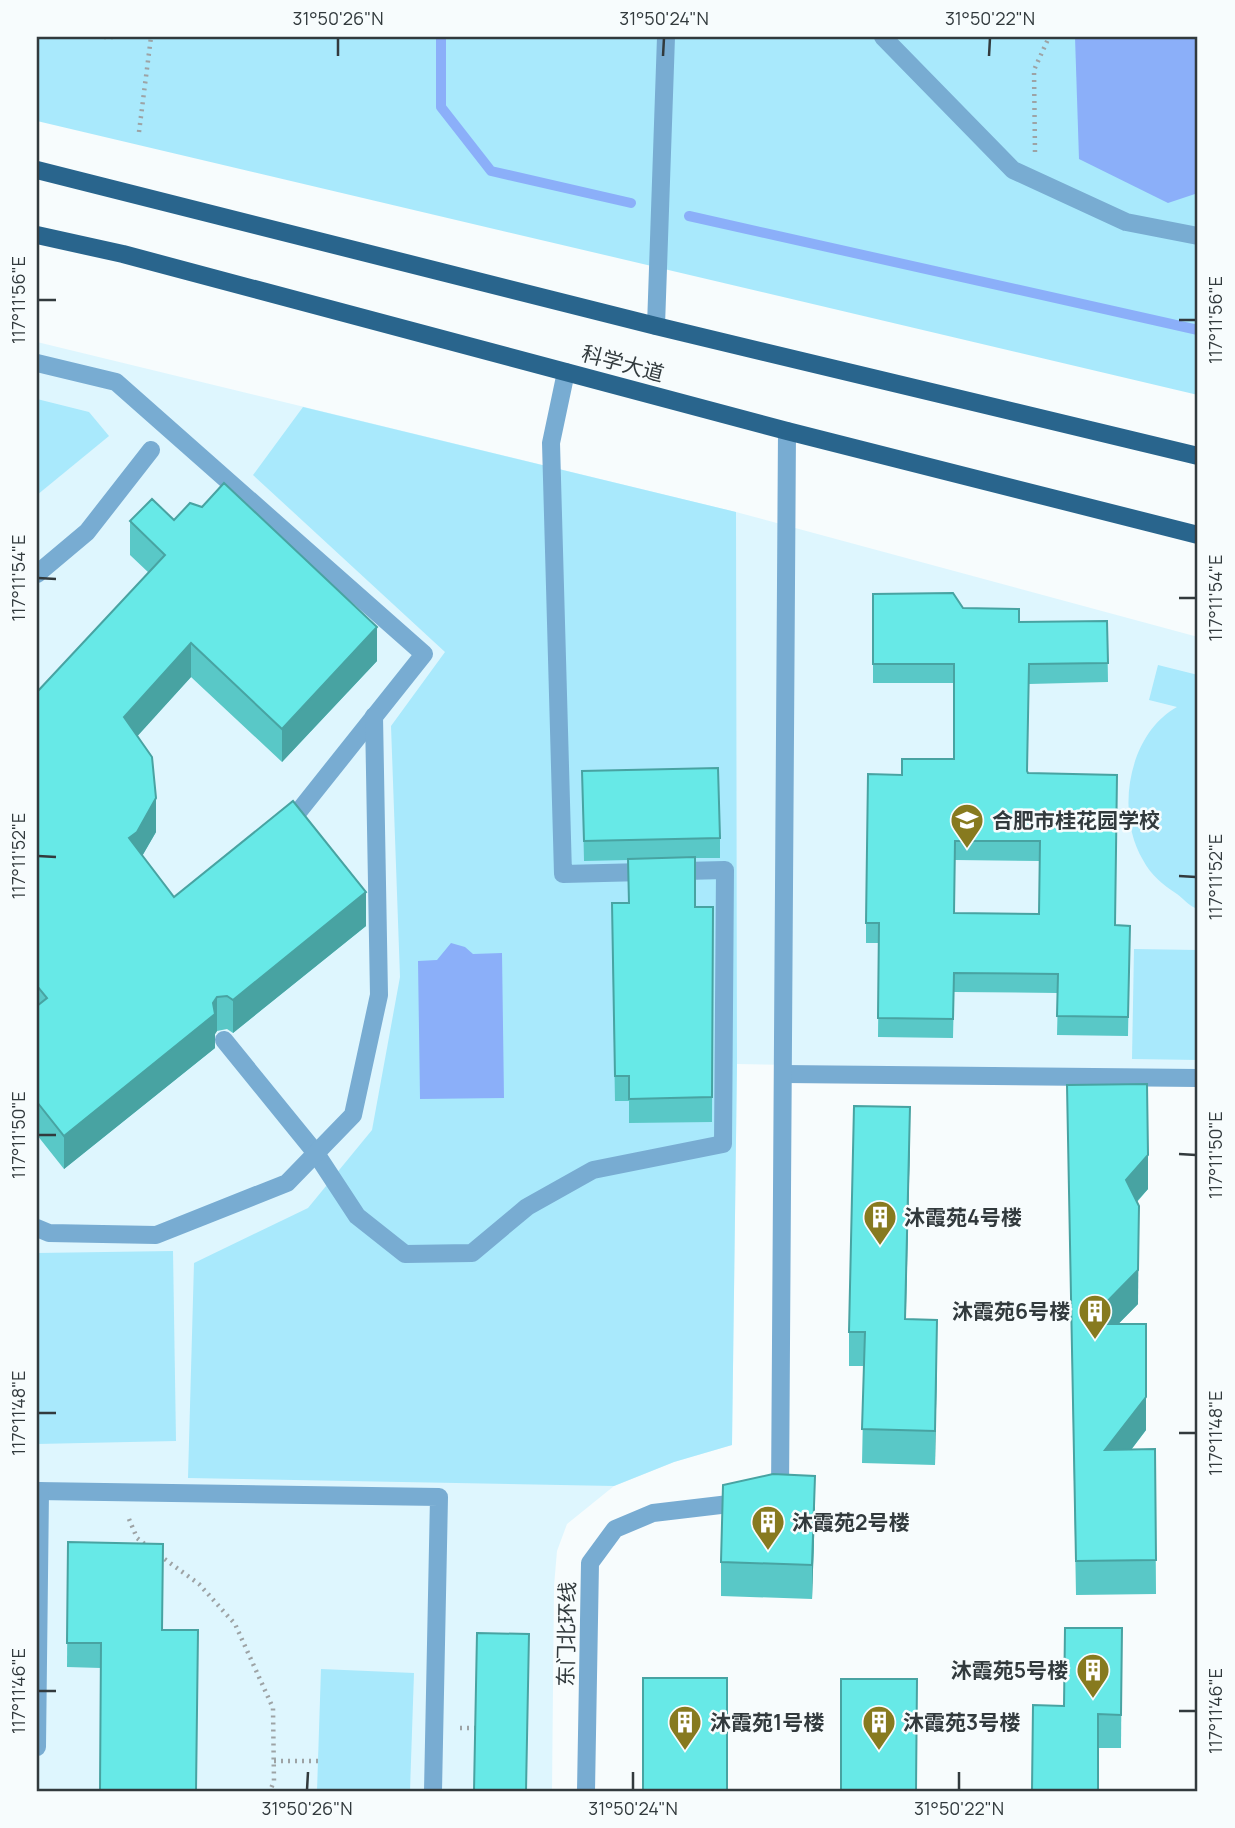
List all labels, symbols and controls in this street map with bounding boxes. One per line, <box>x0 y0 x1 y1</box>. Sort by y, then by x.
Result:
text: 31°50'26"N <box>292 6 384 30</box>
text: 31°50'24"N <box>619 6 709 30</box>
text: 31°50'22"N <box>945 6 1035 30</box>
text: 117°11'56"E <box>6 256 30 344</box>
text: 117°11'56"E <box>1203 276 1227 364</box>
street label: 科学大道 <box>579 339 667 387</box>
text: 117°11'54"E <box>6 535 30 621</box>
text: 117°11'54"E <box>1203 555 1227 641</box>
school or university icon: 合肥市桂花园学校 <box>948 801 986 850</box>
place label: 合肥市桂花园学校 <box>992 806 1160 834</box>
text: 117°11'52"E <box>6 813 30 899</box>
text: 117°11'52"E <box>1203 834 1227 920</box>
text: 117°11'50"E <box>6 1091 30 1179</box>
text: 117°11'50"E <box>1203 1111 1227 1199</box>
building icon: 沐霞苑4号楼 <box>861 1198 899 1247</box>
place label: 沐霞苑4号楼 <box>904 1203 1022 1231</box>
building icon: 沐霞苑6号楼 <box>1076 1292 1114 1341</box>
place label: 沐霞苑6号楼 <box>952 1297 1070 1325</box>
text: 117°11'48"E <box>6 1370 30 1456</box>
text: 117°11'48"E <box>1203 1390 1227 1476</box>
building icon: 沐霞苑2号楼 <box>749 1503 787 1552</box>
place label: 沐霞苑2号楼 <box>792 1508 910 1536</box>
street label: 东门北环线 <box>551 1581 581 1687</box>
text: 117°11'46"E <box>6 1648 30 1734</box>
building icon: 沐霞苑5号楼 <box>1074 1651 1112 1700</box>
place label: 沐霞苑5号楼 <box>951 1656 1068 1684</box>
text: 117°11'46"E <box>1203 1668 1227 1754</box>
building icon: 沐霞苑1号楼 <box>666 1703 704 1752</box>
building icon: 沐霞苑3号楼 <box>860 1703 898 1752</box>
place label: 沐霞苑1号楼 <box>710 1708 824 1736</box>
place label: 沐霞苑3号楼 <box>903 1708 1020 1736</box>
text: 31°50'26"N <box>261 1796 353 1820</box>
text: 31°50'24"N <box>588 1796 678 1820</box>
text: 31°50'22"N <box>914 1796 1004 1820</box>

